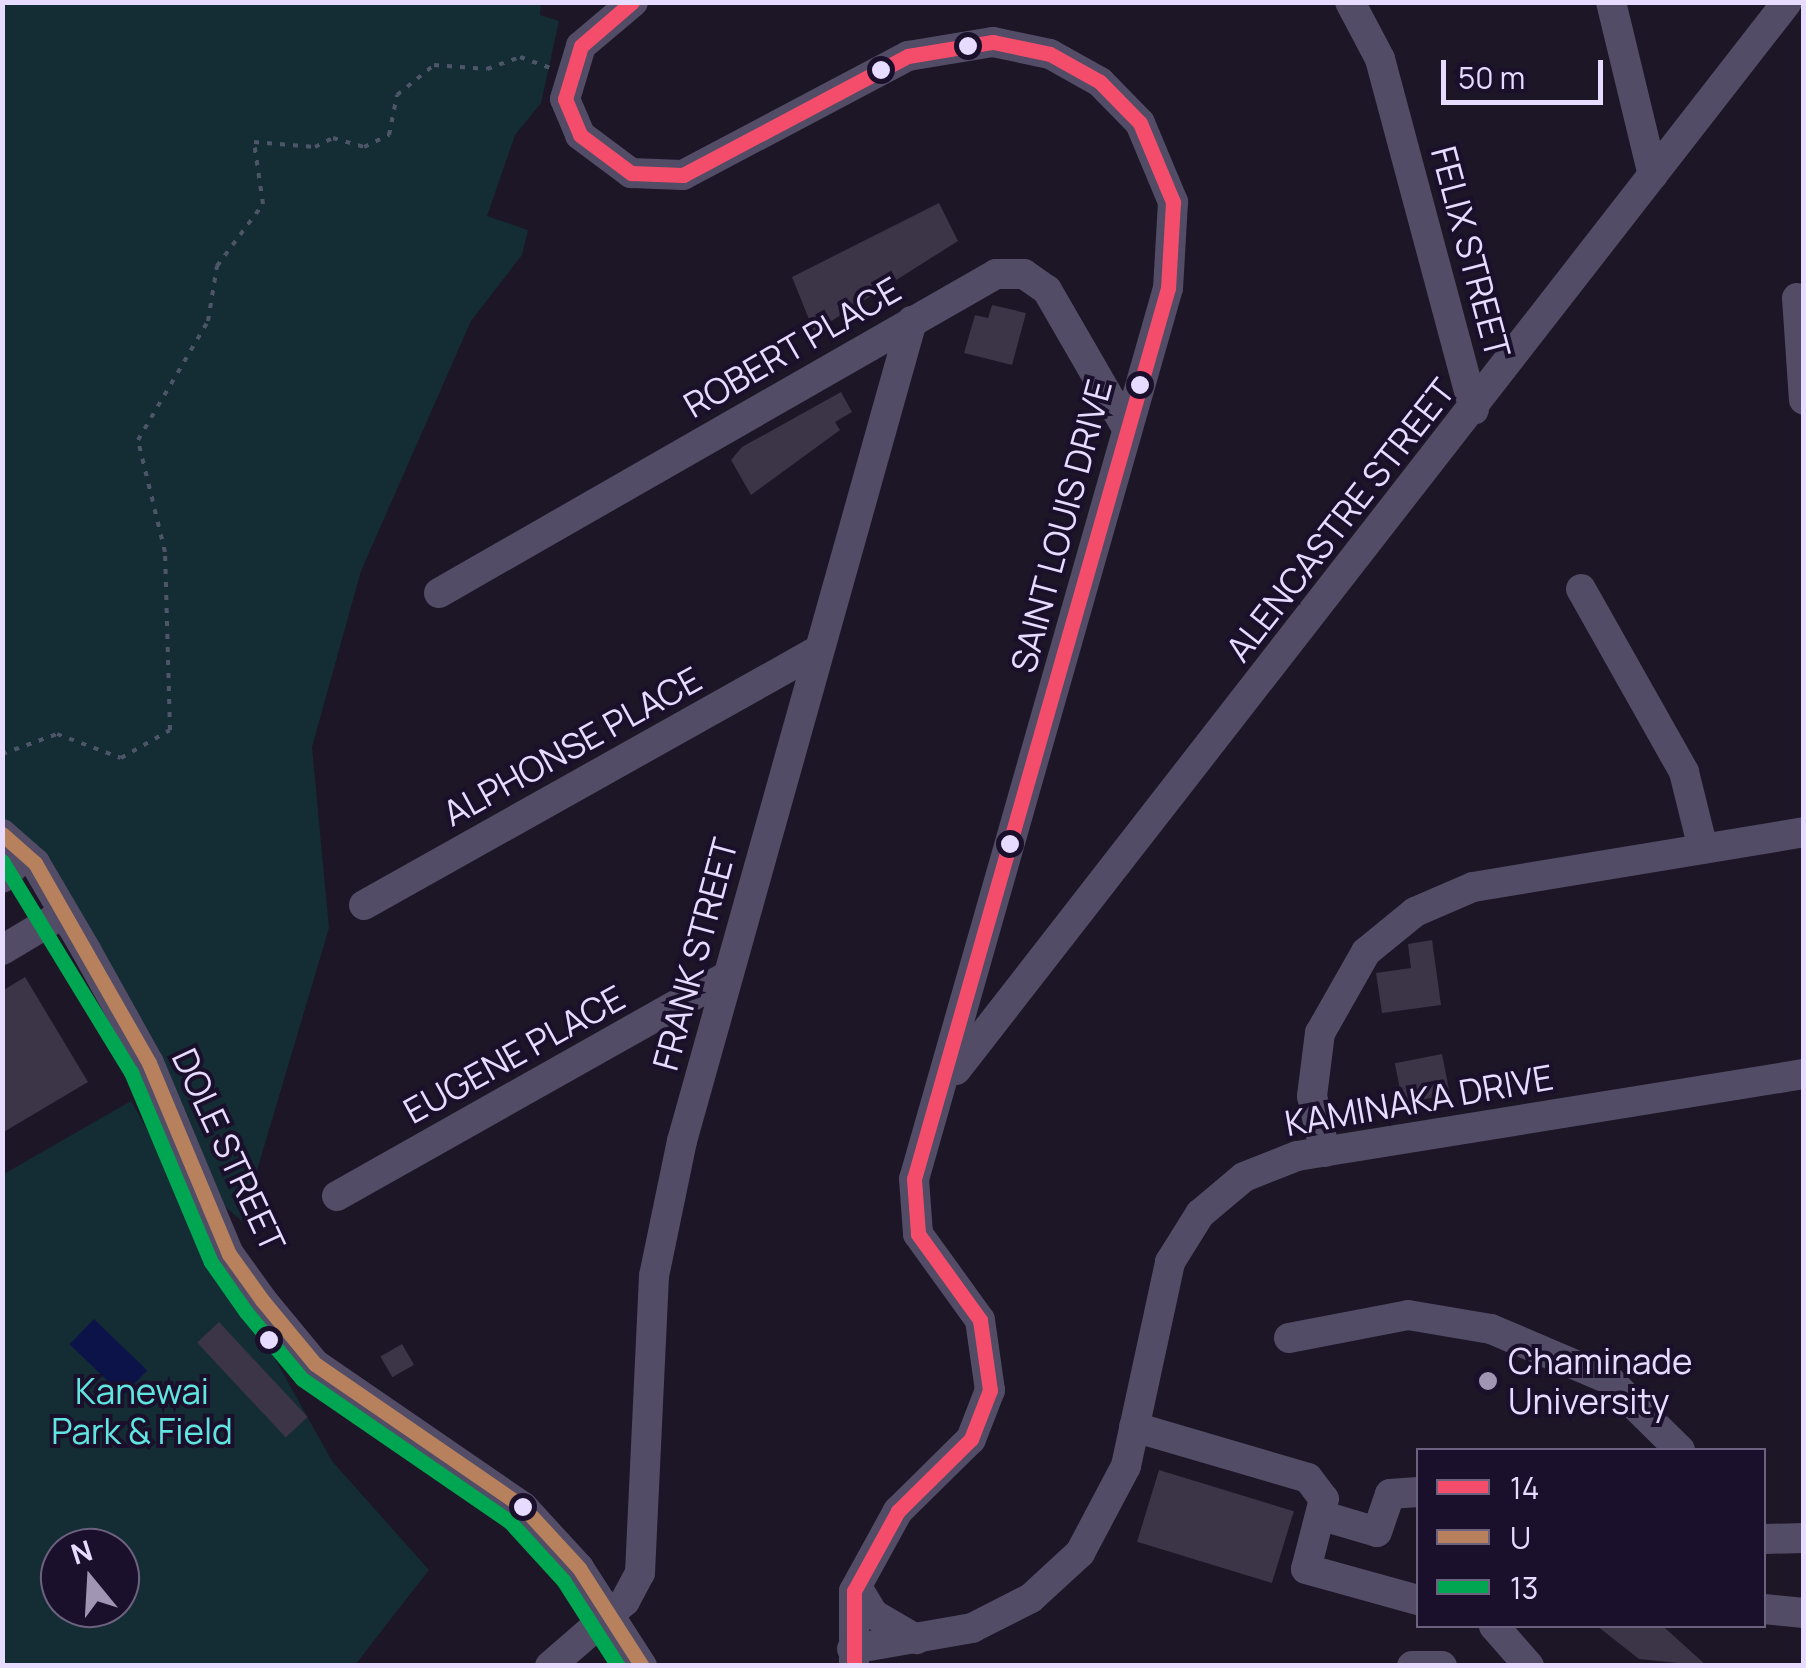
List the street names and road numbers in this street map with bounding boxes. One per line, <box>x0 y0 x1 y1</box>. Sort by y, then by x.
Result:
street label: FELIX STREET <box>1423 142 1519 362</box>
street label: ROBERT PLACE <box>676 268 908 426</box>
street label: ALENCASTRE STREET <box>1217 371 1463 669</box>
street label: SAINT LOUIS DRIVE <box>1002 375 1120 677</box>
street label: ALPHONSE PLACE <box>436 658 708 834</box>
street label: FRANK STREET <box>644 833 746 1075</box>
street label: EUGENE PLACE <box>396 976 632 1132</box>
street label: DOLE STREET <box>164 1042 294 1258</box>
street label: KAMINAKA DRIVE <box>1282 1056 1556 1144</box>

